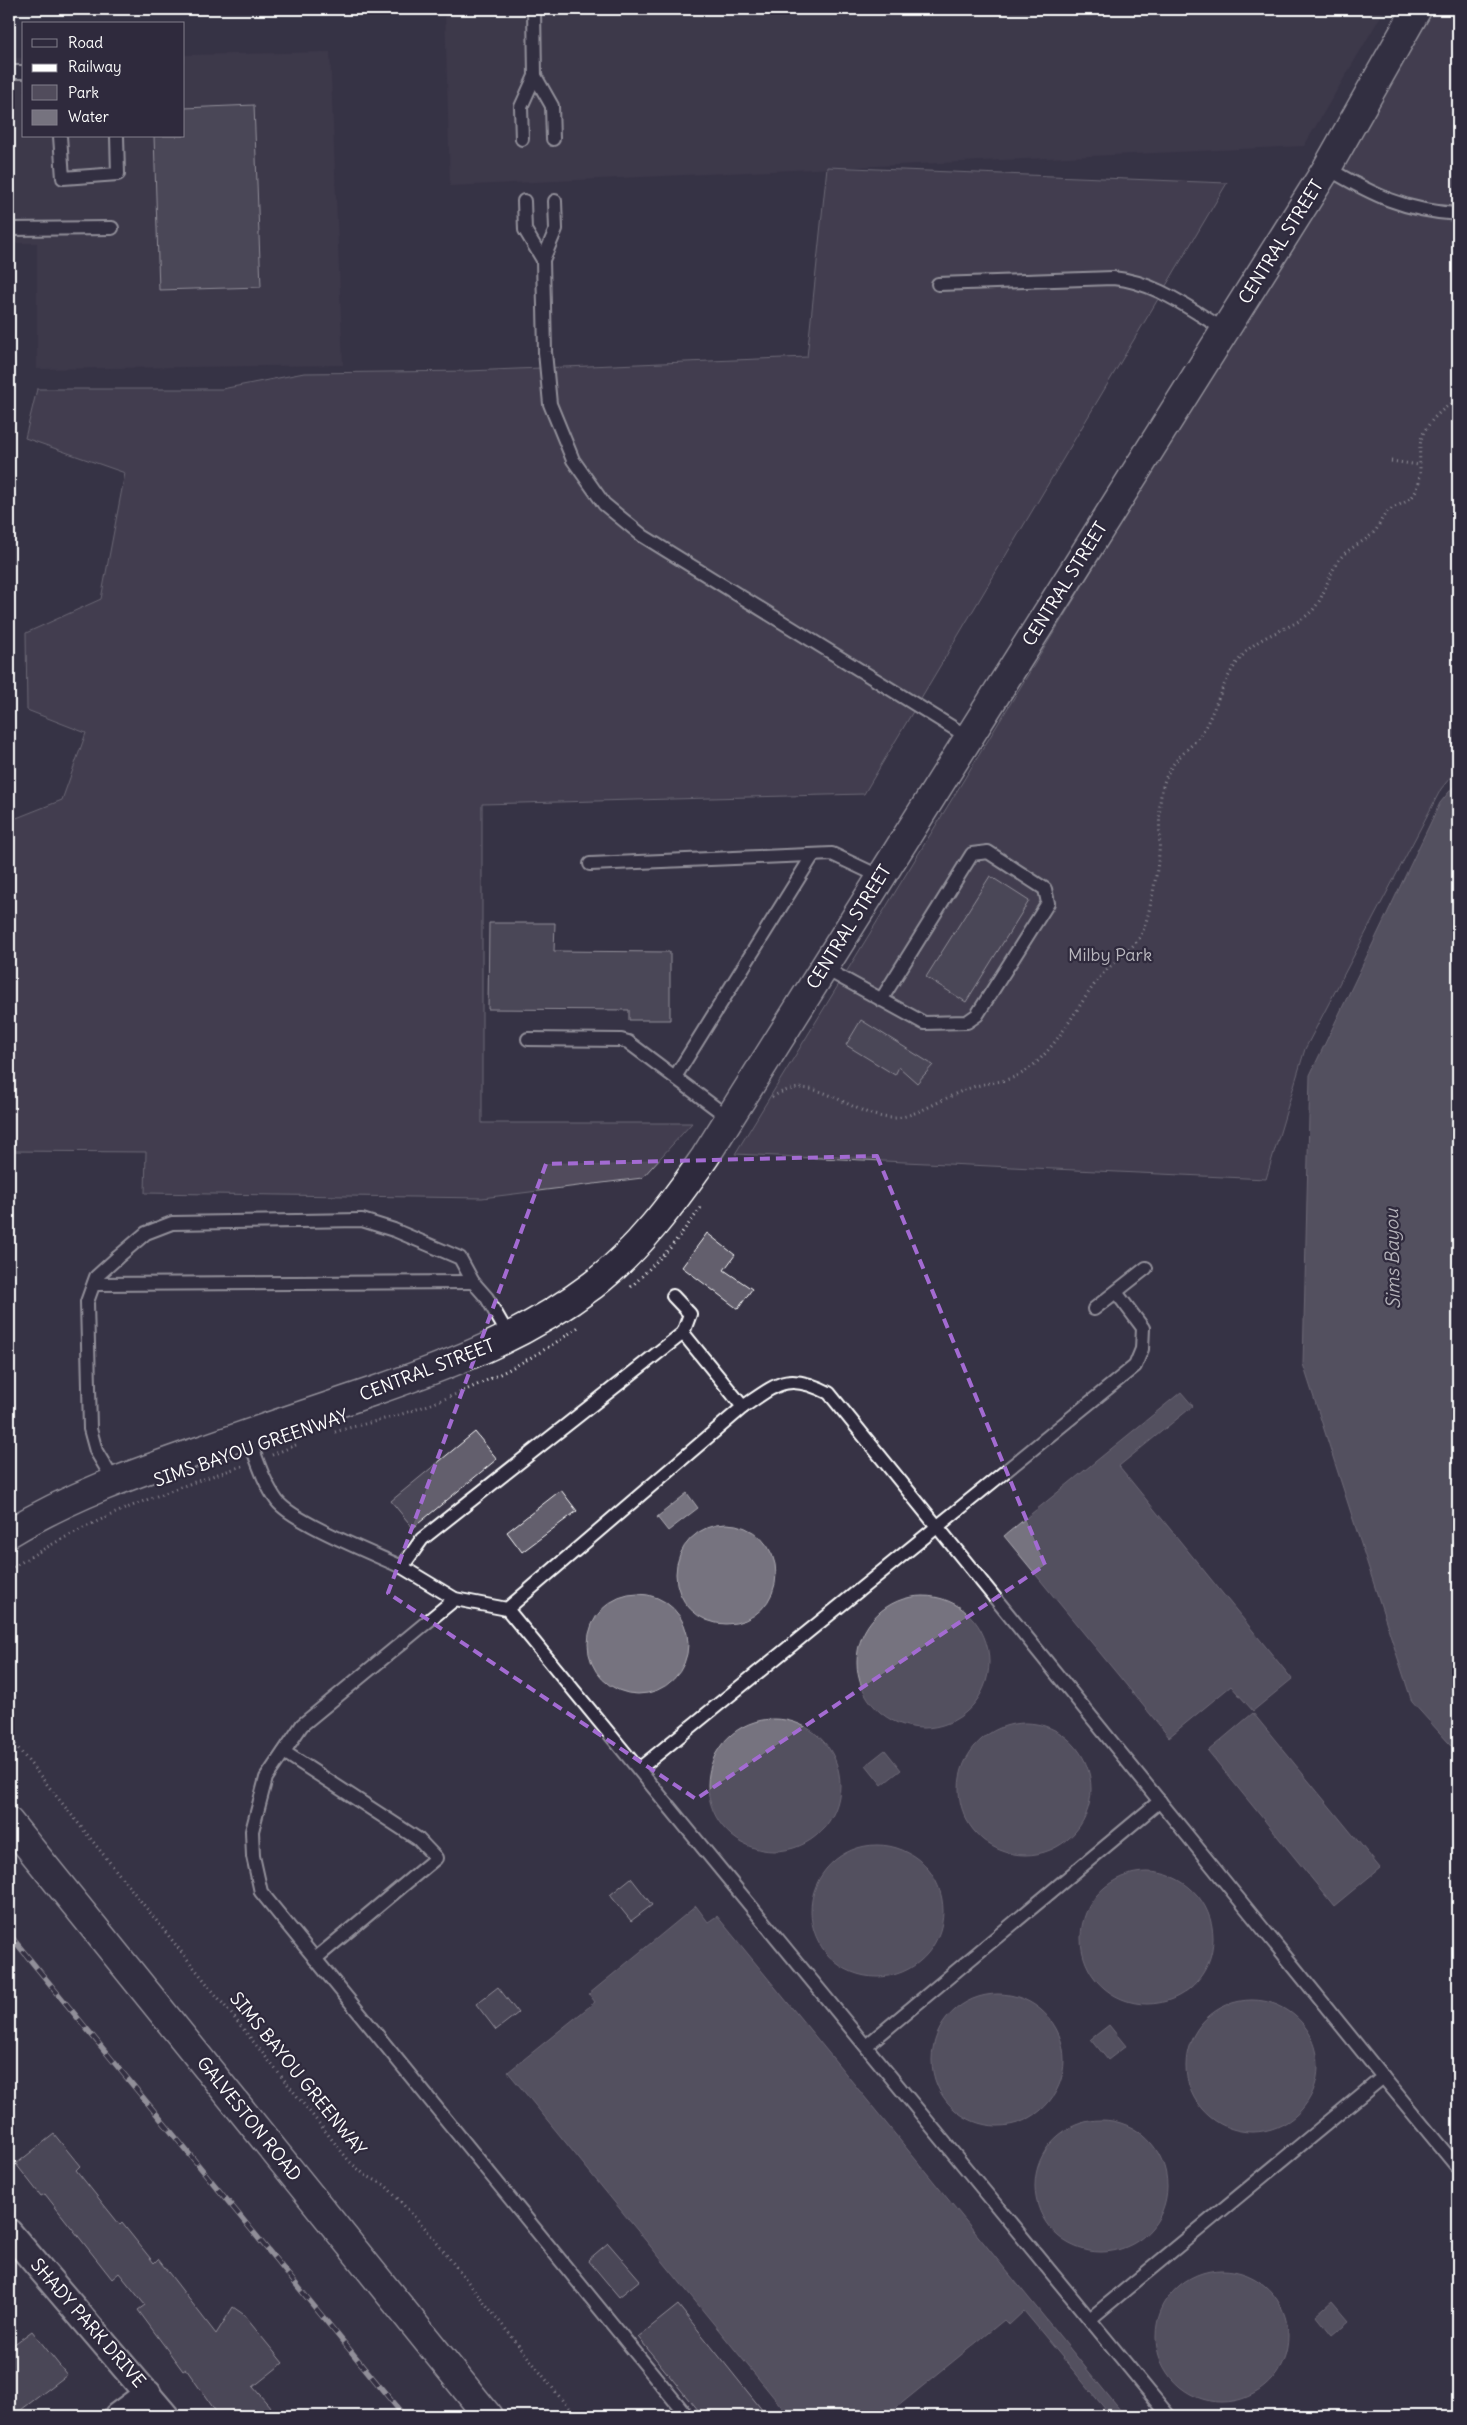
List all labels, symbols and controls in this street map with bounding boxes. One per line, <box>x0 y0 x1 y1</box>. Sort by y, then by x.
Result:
legend <box>22 22 185 138</box>
text: Road <box>68 33 103 52</box>
text: Railway <box>68 57 122 76</box>
text: Park <box>68 83 99 102</box>
text: Water <box>68 107 109 126</box>
street label: CENTRAL STREET <box>1233 175 1328 308</box>
street label: CENTRAL STREET <box>1017 517 1112 650</box>
street label: CENTRAL STREET <box>801 860 896 993</box>
park label: Milby Park <box>1068 943 1152 966</box>
water label: Sims Bayou <box>1379 1208 1405 1309</box>
street label: CENTRAL STREET <box>356 1333 497 1406</box>
street label: SIMS BAYOU GREENWAY <box>151 1403 351 1492</box>
street label: SIMS BAYOU GREENWAY <box>225 1987 372 2160</box>
street label: GALVESTON ROAD <box>192 2052 307 2186</box>
street label: SHADY PARK DRIVE <box>26 2253 151 2392</box>

